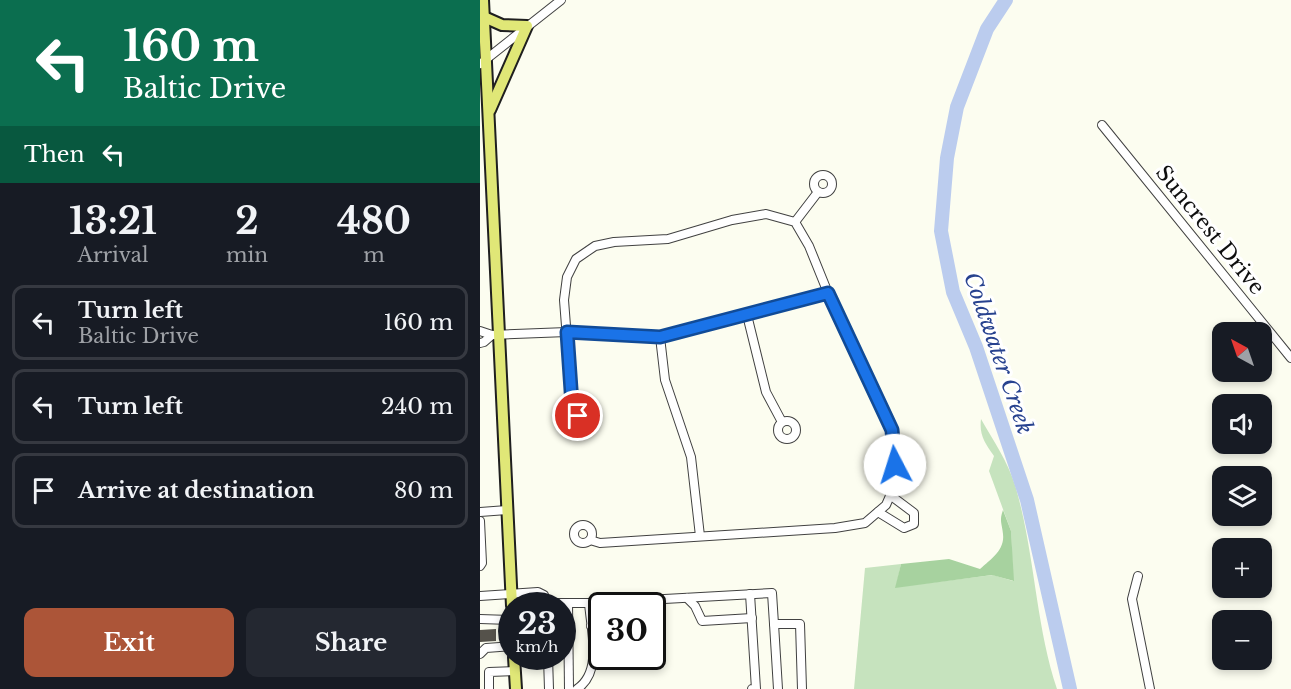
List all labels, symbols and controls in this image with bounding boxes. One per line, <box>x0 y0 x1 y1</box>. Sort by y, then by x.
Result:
text: 160 m <box>123 20 259 72</box>
icon: left <box>24 24 102 102</box>
text: Baltic Drive <box>123 72 286 105</box>
icon: left <box>97 138 130 171</box>
text: Then <box>24 141 85 168</box>
street label: Suncrest Drive <box>1150 160 1270 300</box>
text: 13:21 <box>69 199 157 244</box>
text: 2 <box>235 199 259 244</box>
text: 480 <box>337 199 411 244</box>
text: Arrival <box>78 243 148 267</box>
text: min <box>226 243 268 267</box>
text: m <box>363 243 385 267</box>
water label: Coldwater Creek <box>958 269 1039 438</box>
text: Turn left <box>78 297 183 324</box>
icon: left <box>27 306 60 339</box>
text: 160 m <box>383 309 453 336</box>
north arrow <box>1212 322 1272 382</box>
map controls <box>1212 322 1272 670</box>
text: Baltic Drive <box>78 324 199 348</box>
icon: left <box>27 390 60 423</box>
pin <box>552 390 603 441</box>
text: Turn left <box>78 393 183 420</box>
text: 240 m <box>381 393 453 420</box>
button: sound <box>1212 394 1272 454</box>
icon: arrive <box>561 399 594 432</box>
position arrow <box>863 433 927 497</box>
button: layers <box>1212 466 1272 526</box>
icon: arrive <box>27 474 60 507</box>
text: Arrive at destination <box>78 477 315 504</box>
text: 80 m <box>394 477 453 504</box>
button: + <box>1212 538 1272 598</box>
speed limit sign: 30 <box>588 592 666 670</box>
text: 23 <box>518 605 556 642</box>
button: Exit <box>24 608 234 677</box>
button: Share <box>246 608 456 677</box>
button: − <box>1212 610 1272 670</box>
text: km/h <box>516 637 558 656</box>

